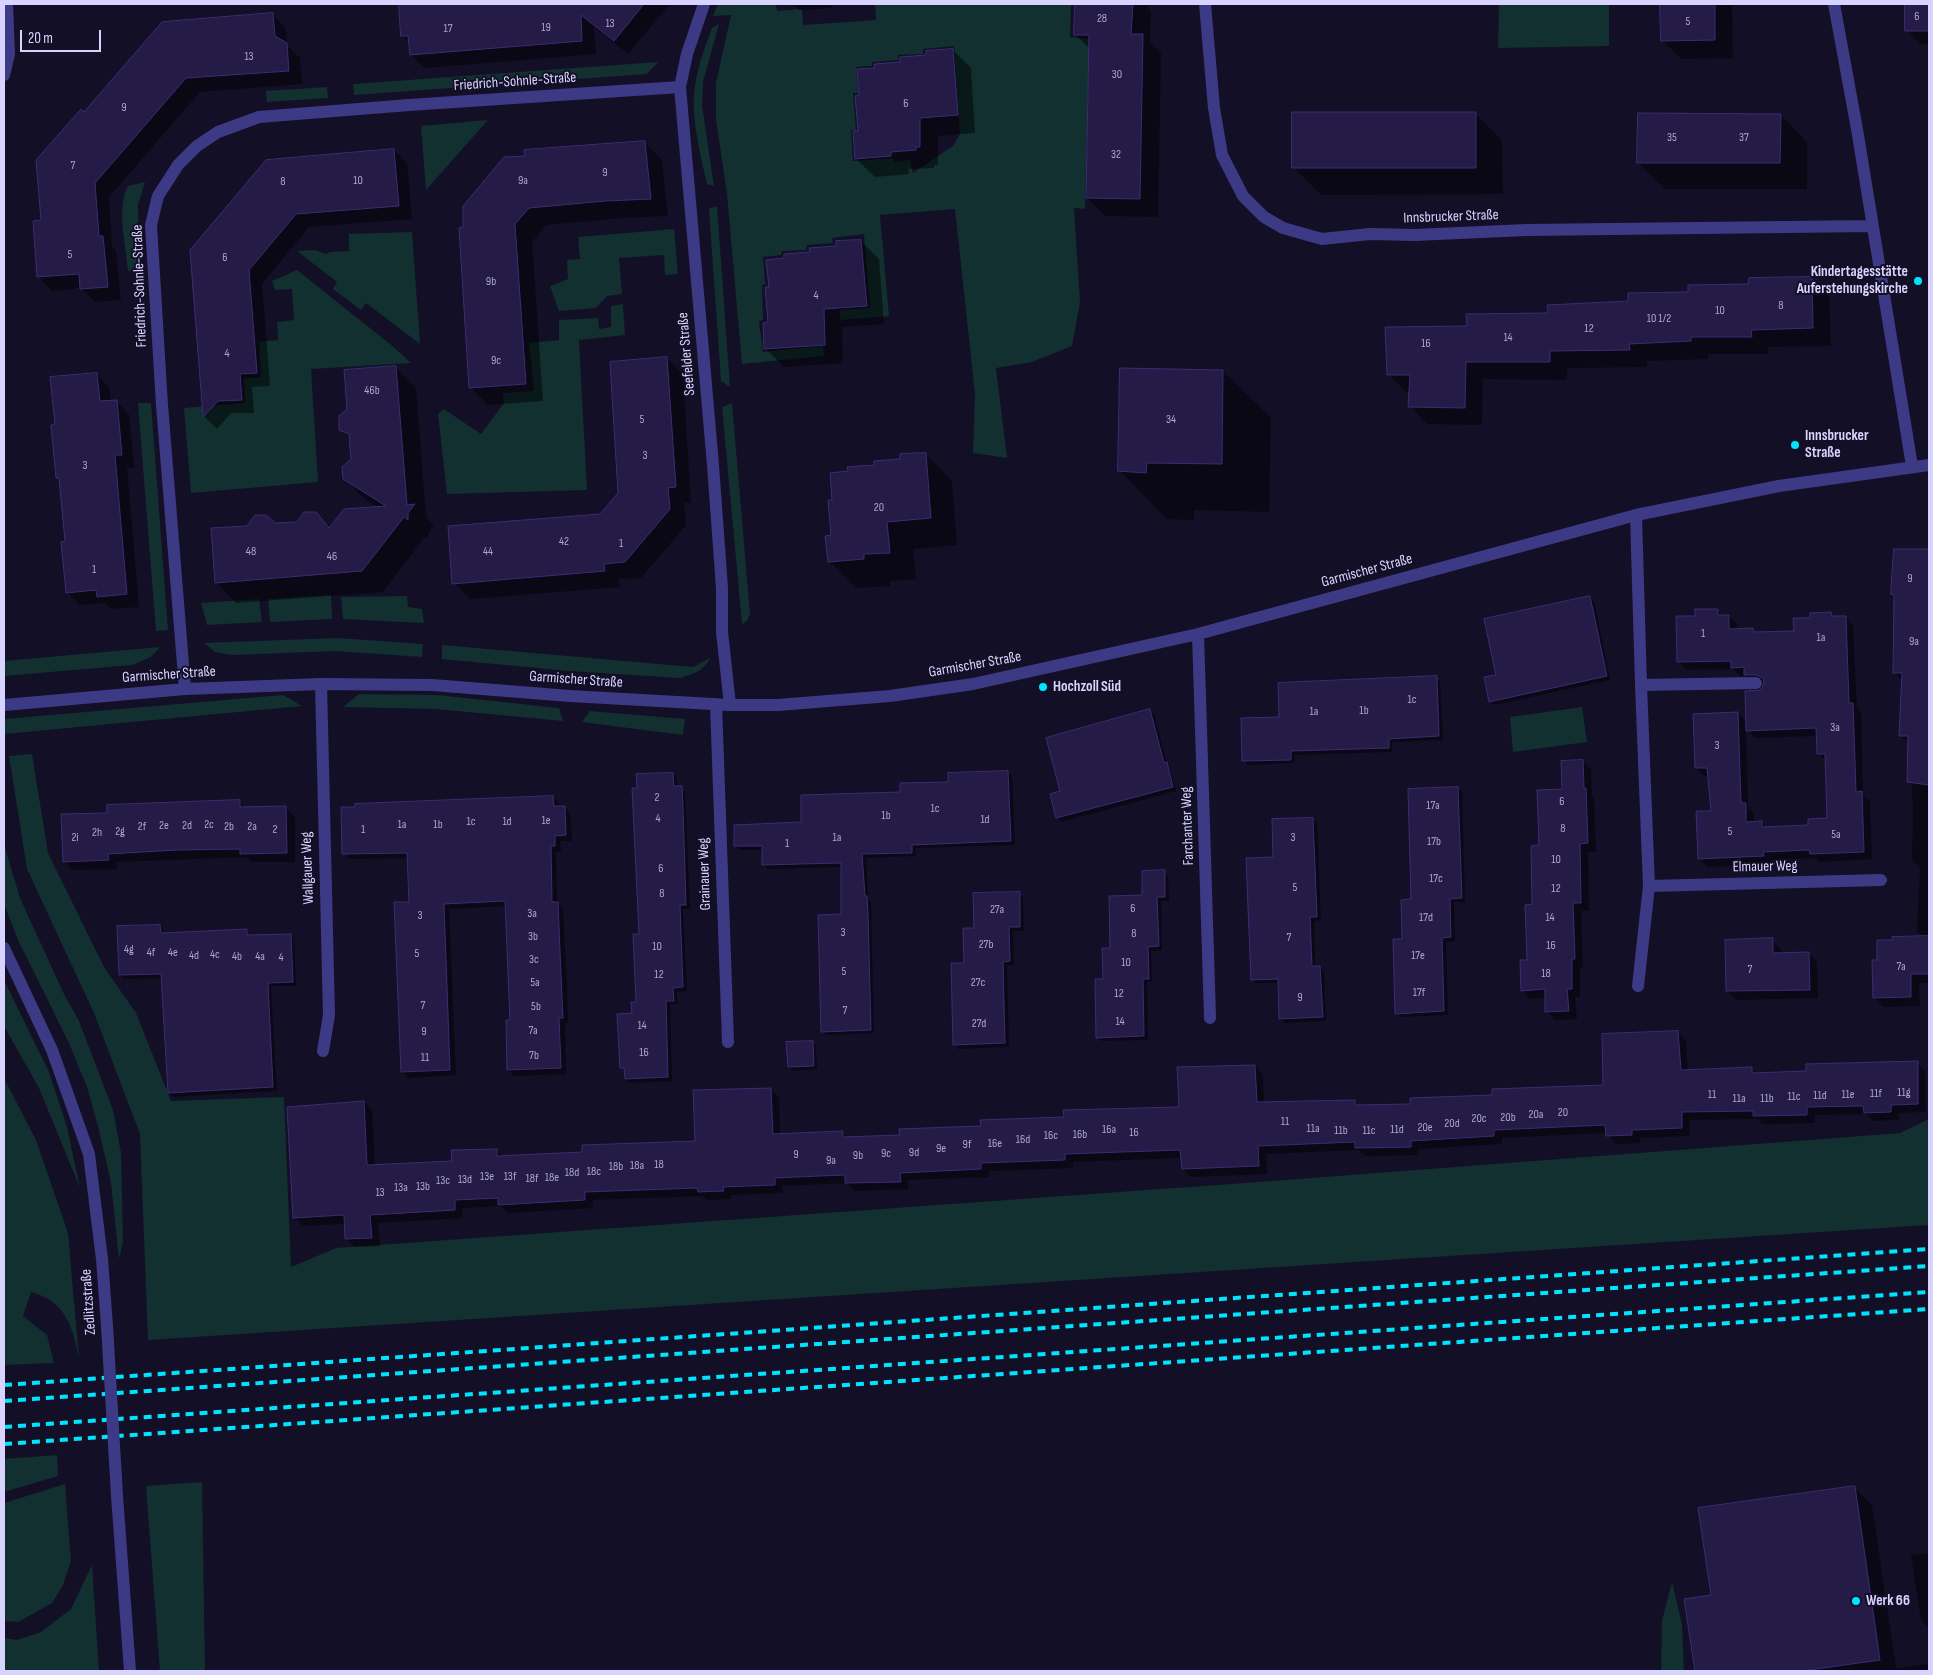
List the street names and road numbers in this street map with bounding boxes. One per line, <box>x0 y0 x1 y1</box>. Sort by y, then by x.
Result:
street label: Friedrich-Sohnle-Straße <box>453 69 577 95</box>
street label: Innsbrucker Straße <box>1403 206 1499 228</box>
street label: Friedrich-Sohnle-Straße <box>129 224 151 348</box>
street label: Seefelder Straße <box>674 312 700 396</box>
street label: Garmischer Straße <box>1319 550 1415 592</box>
street label: Garmischer Straße <box>927 648 1023 682</box>
street label: Garmischer Straße <box>122 663 216 687</box>
street label: Garmischer Straße <box>529 668 623 692</box>
street label: Farchanter Weg <box>1178 786 1198 866</box>
street label: Wallgauer Weg <box>298 831 318 905</box>
street label: Grainauer Weg <box>695 837 715 911</box>
street label: Elmauer Weg <box>1732 857 1798 877</box>
street label: Zedlitzstraße <box>78 1268 100 1336</box>

